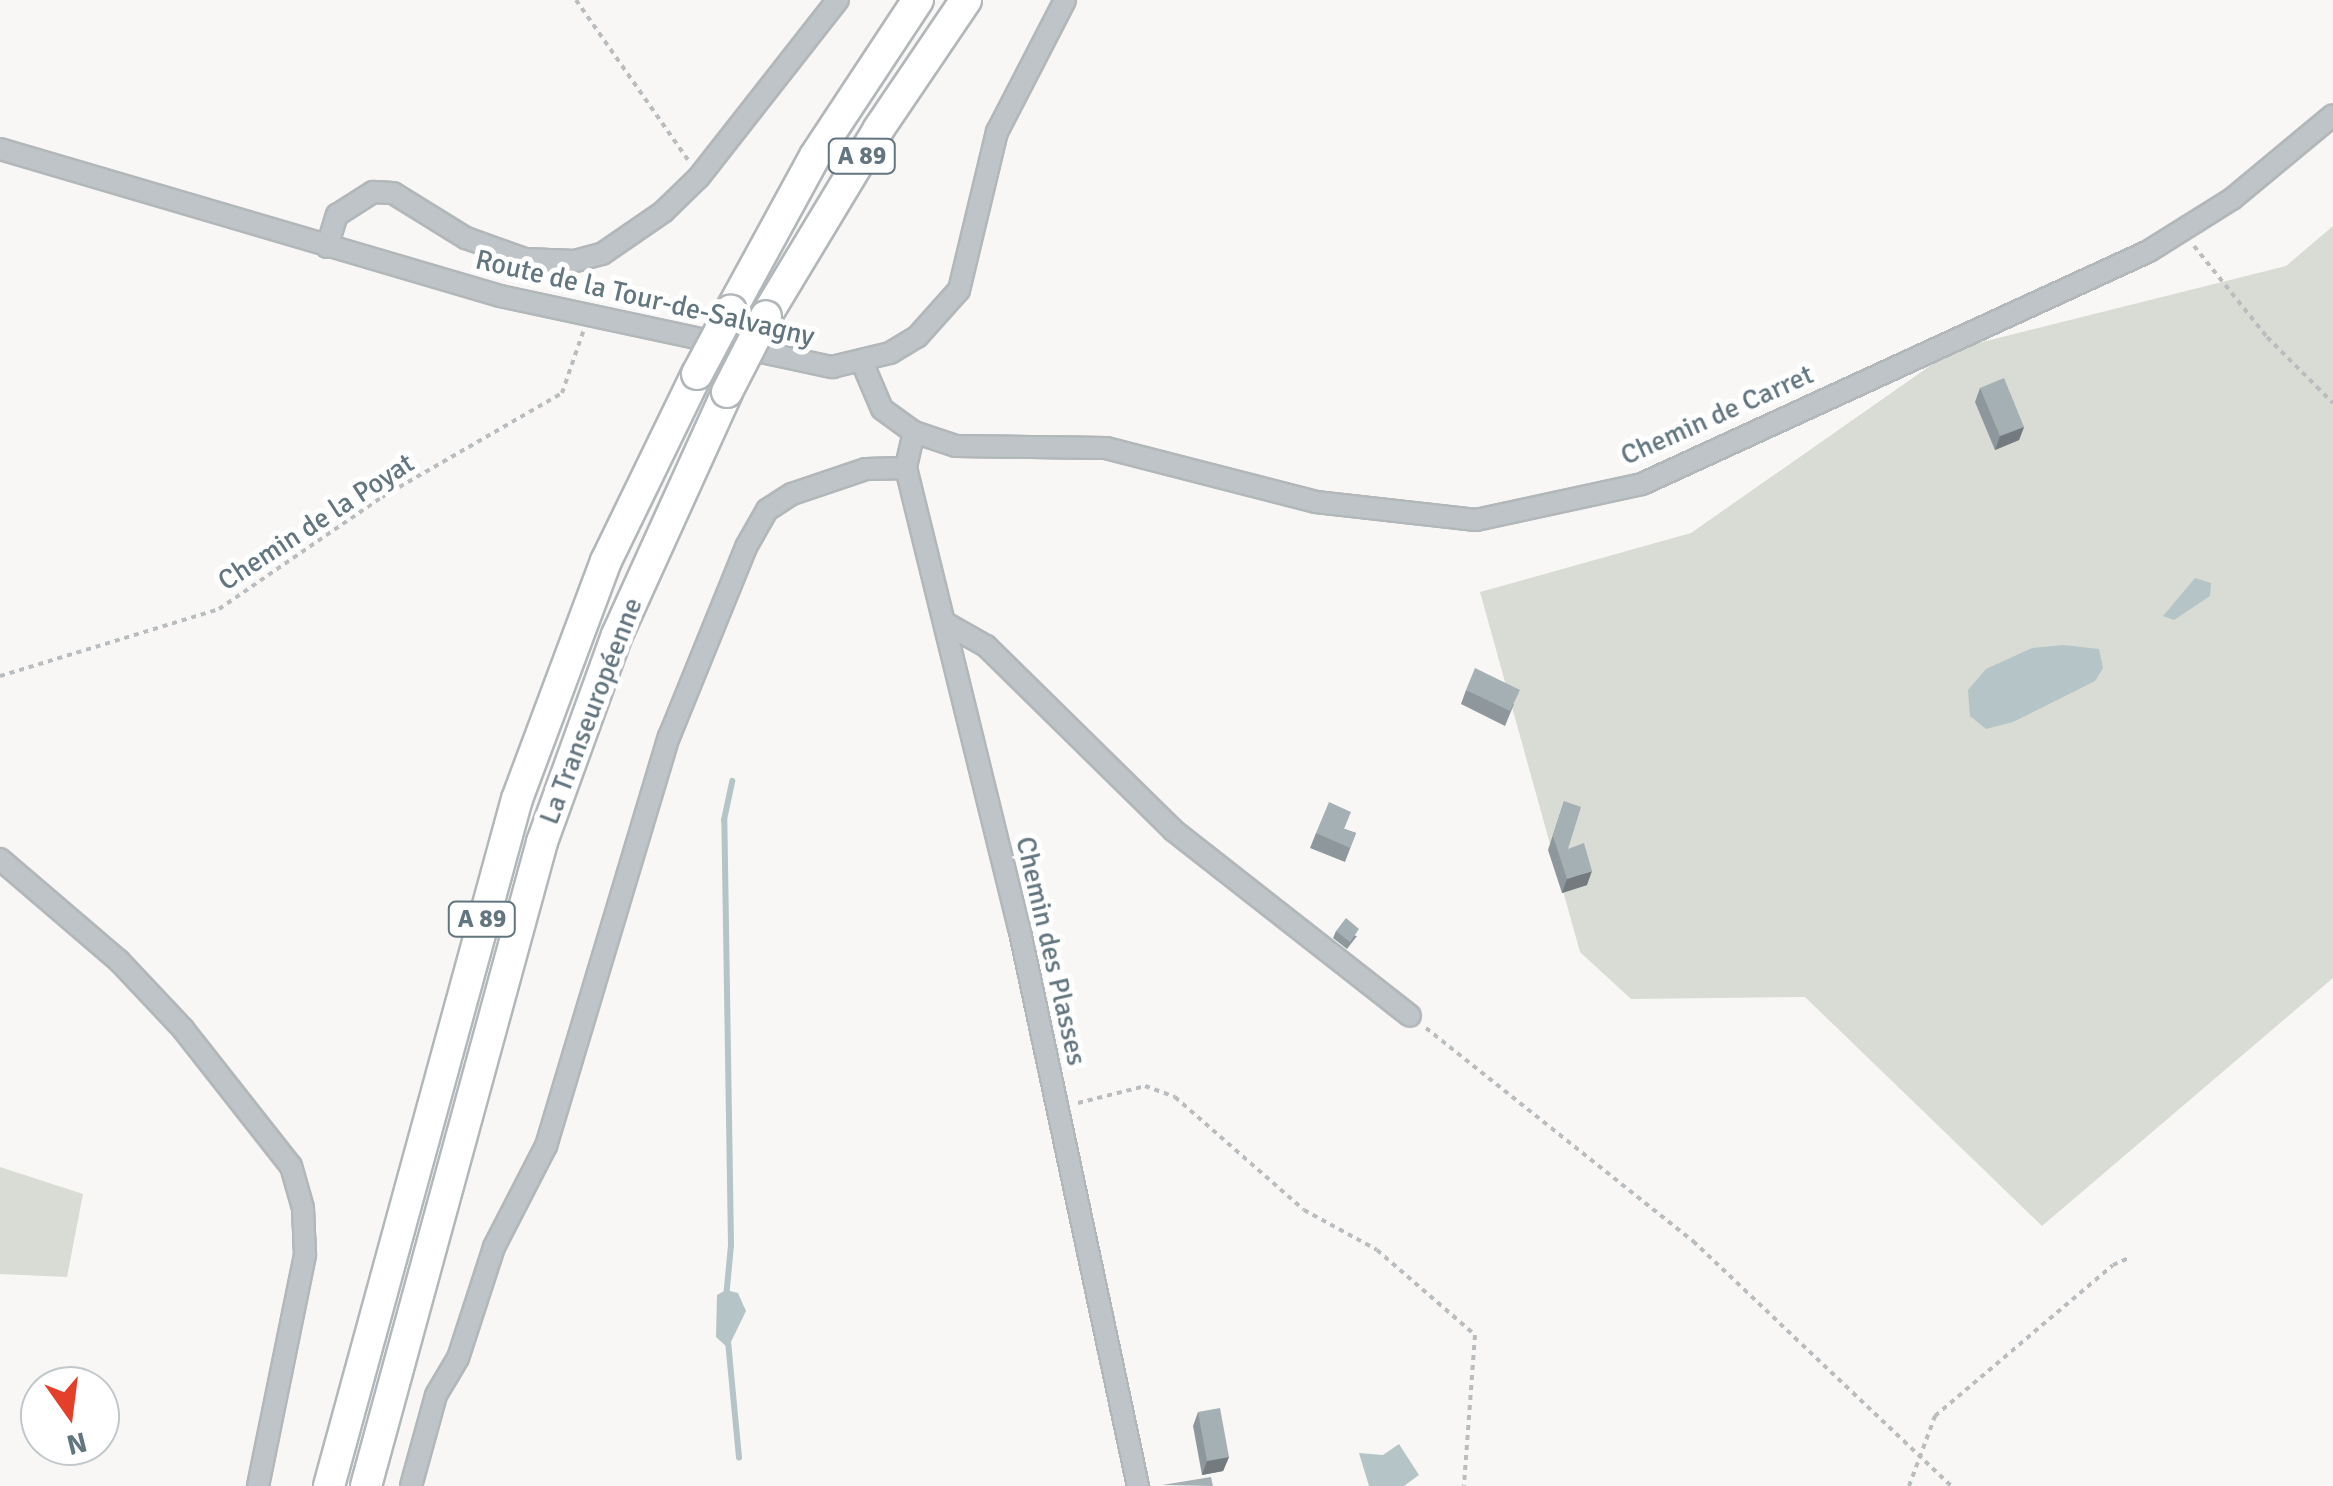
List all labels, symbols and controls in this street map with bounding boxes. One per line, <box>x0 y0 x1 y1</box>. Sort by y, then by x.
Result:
road number: A 89 <box>827 136 897 176</box>
street label: Route de la Tour-de-Salvagny <box>472 243 818 353</box>
street label: Chemin de Carret <box>1615 357 1819 473</box>
street label: Chemin de la Poyat <box>212 446 420 598</box>
street label: La Transeuropéenne <box>532 593 650 829</box>
street label: Chemin des Plasses <box>1008 833 1094 1069</box>
road number: A 89 <box>447 899 517 939</box>
north arrow <box>20 1366 120 1466</box>
text: N <box>63 1424 90 1462</box>

